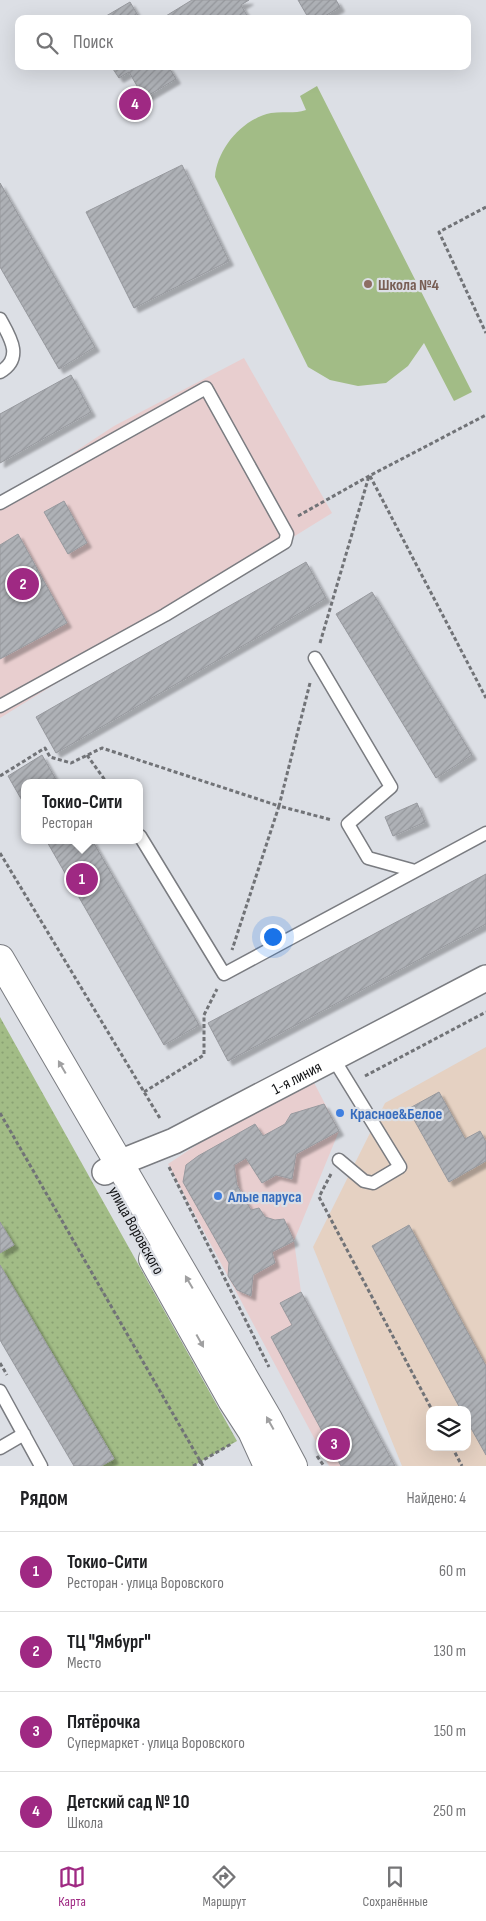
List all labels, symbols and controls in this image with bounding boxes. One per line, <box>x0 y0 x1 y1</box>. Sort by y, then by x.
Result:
search box <box>15 15 471 70</box>
icon: search <box>33 29 61 57</box>
text: Поиск <box>73 31 113 54</box>
pin: 4 <box>119 85 151 123</box>
place label: Школа №4 <box>378 276 440 295</box>
marker: Школа №4 <box>362 278 374 290</box>
pin: 2 <box>7 565 39 603</box>
popup <box>21 779 143 844</box>
text: Токио-Сити <box>42 791 122 814</box>
text: Ресторан <box>42 814 93 833</box>
pin: 1 <box>66 860 98 898</box>
your location <box>260 924 286 950</box>
street label: 1-я линия <box>269 1058 325 1099</box>
one-way arrow <box>58 1060 67 1073</box>
place label: Красное&Белое <box>350 1105 442 1124</box>
marker: Красное&Белое <box>334 1107 346 1119</box>
street label: улица Воровского <box>104 1183 168 1278</box>
place label: Алые паруса <box>227 1188 301 1207</box>
marker: Алые паруса <box>212 1190 224 1202</box>
one-way arrow <box>184 1276 193 1289</box>
one-way arrow <box>195 1335 204 1348</box>
map controls <box>426 1406 471 1451</box>
button: layers <box>426 1406 471 1451</box>
one-way arrow <box>266 1416 274 1430</box>
pin: 3 <box>318 1425 350 1463</box>
text: Рядом <box>20 1486 68 1511</box>
text: Найдено: 4 <box>406 1489 466 1508</box>
text: Токио-Сити <box>67 1551 148 1574</box>
text: 1 <box>33 1562 39 1581</box>
text: 60 m <box>439 1562 466 1581</box>
text: Ресторан · улица Воровского <box>67 1574 224 1593</box>
text: ТЦ "Ямбург" <box>67 1631 151 1654</box>
text: 2 <box>32 1642 40 1661</box>
text: 130 m <box>434 1642 466 1661</box>
text: Место <box>67 1654 101 1673</box>
text: Пятёрочка <box>67 1711 140 1734</box>
text: 3 <box>32 1722 40 1741</box>
text: 150 m <box>434 1722 466 1741</box>
text: Супермаркет · улица Воровского <box>67 1734 245 1753</box>
text: Детский сад № 10 <box>67 1791 189 1814</box>
text: 4 <box>32 1802 40 1821</box>
text: 250 m <box>433 1802 466 1821</box>
text: Школа <box>67 1814 103 1833</box>
tab: Карта <box>58 1863 86 1910</box>
tab: Маршрут <box>202 1863 246 1910</box>
tab: Сохранённые <box>363 1863 428 1910</box>

